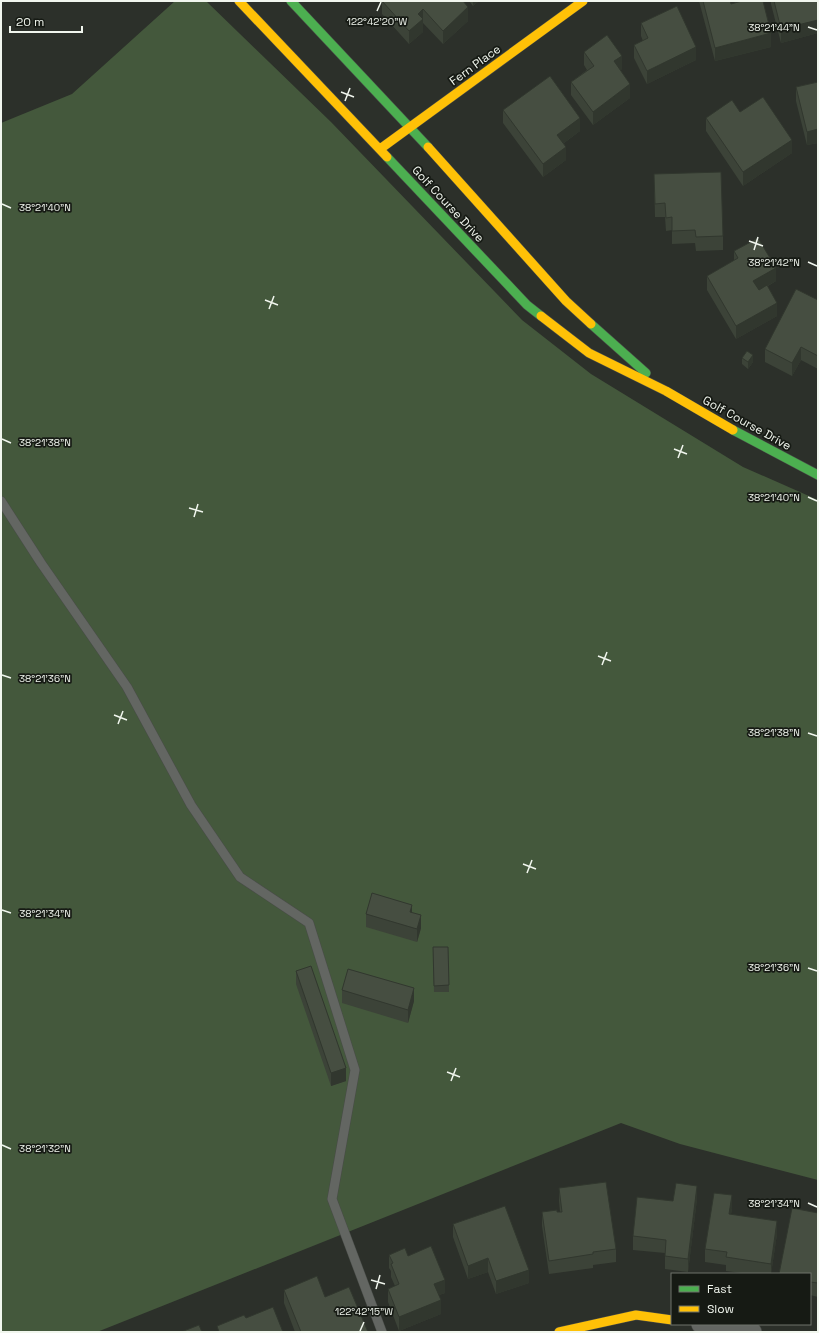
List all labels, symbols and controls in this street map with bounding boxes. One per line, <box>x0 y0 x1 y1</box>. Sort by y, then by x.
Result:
scale bar <box>10 8 82 34</box>
text: 20 m <box>16 14 44 30</box>
text: 122°42'20"W <box>347 15 407 28</box>
text: 38°21'44"N <box>748 21 800 34</box>
street label: Fern Place <box>446 41 504 89</box>
street label: Golf Course Drive <box>408 162 488 246</box>
text: 38°21'40"N <box>19 201 71 214</box>
text: 38°21'42"N <box>748 256 800 269</box>
street label: Golf Course Drive <box>700 392 794 454</box>
text: 38°21'38"N <box>19 436 71 449</box>
text: 38°21'40"N <box>748 491 800 504</box>
text: 38°21'36"N <box>19 672 71 685</box>
text: 38°21'38"N <box>748 726 800 739</box>
text: 38°21'34"N <box>19 907 71 920</box>
text: 38°21'36"N <box>748 961 800 974</box>
text: 38°21'32"N <box>19 1142 71 1155</box>
text: 38°21'34"N <box>748 1197 800 1210</box>
legend <box>671 1273 811 1325</box>
text: Fast <box>707 1281 732 1297</box>
text: Slow <box>707 1301 734 1317</box>
text: 122°42'15"W <box>335 1305 393 1318</box>

